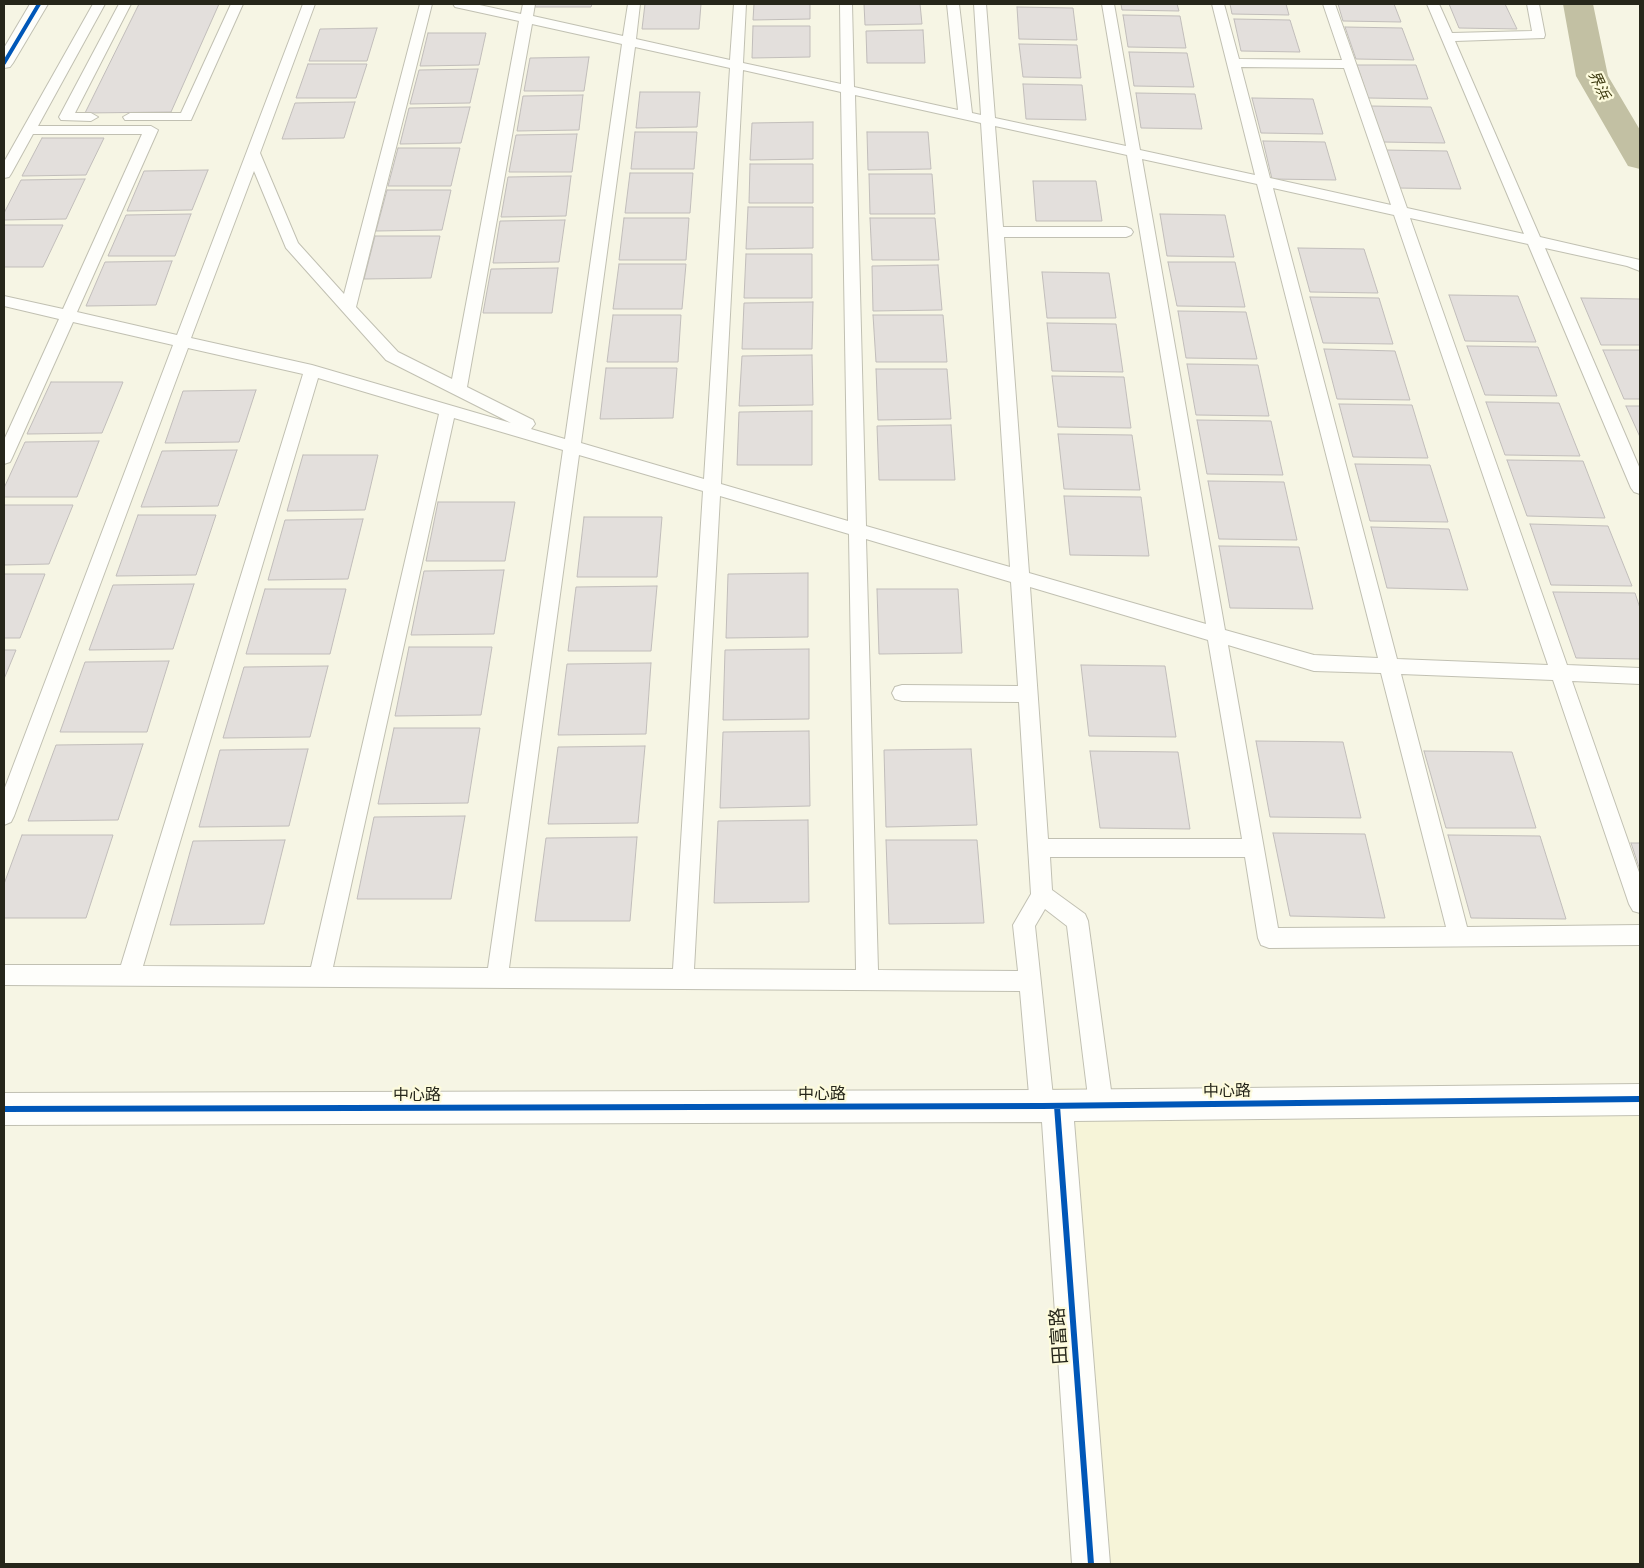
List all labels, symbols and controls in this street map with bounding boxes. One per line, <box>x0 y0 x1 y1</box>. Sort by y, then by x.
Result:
water label: 界浜 <box>1585 68 1613 102</box>
street label: 中心路 <box>1203 1081 1251 1101</box>
street label: 中心路 <box>798 1084 846 1104</box>
street label: 中心路 <box>393 1085 441 1105</box>
street label: 田富路 <box>1046 1307 1072 1365</box>

